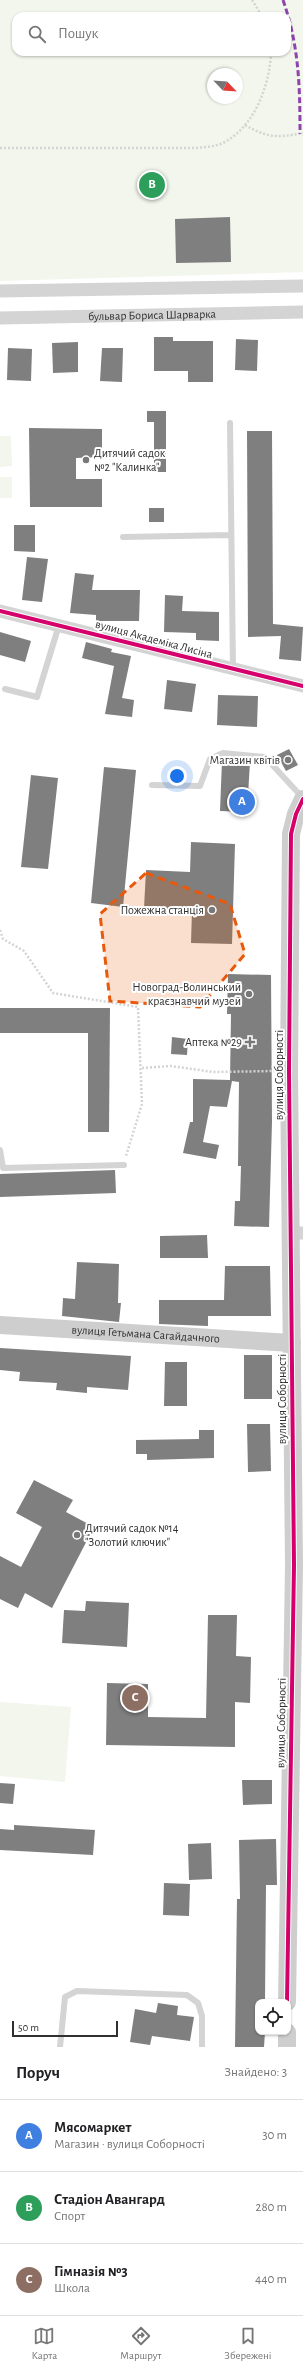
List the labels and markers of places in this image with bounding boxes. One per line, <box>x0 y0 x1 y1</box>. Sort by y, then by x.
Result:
pin: B <box>139 170 165 200</box>
place label: Дитячий садок №2 "Калинка" <box>94 447 166 473</box>
marker: Дитячий садок №2 "Калинка" <box>81 455 91 465</box>
place label: Магазин квітів <box>210 754 280 766</box>
marker: Магазин квітів <box>283 755 293 765</box>
pin: A <box>229 787 255 817</box>
place label: Пожежна станція <box>120 904 204 916</box>
marker: Пожежна станція <box>207 905 217 915</box>
place label: Новоград-Волинський краєзнавчий музей <box>132 981 241 1008</box>
marker: Новоград-Волинський краєзнавчий музей <box>244 989 254 999</box>
place label: Аптека №29 <box>185 1036 242 1048</box>
marker: Аптека №29 <box>245 1037 255 1047</box>
place label: Дитячий садок №14 "Золотий ключик" <box>85 1522 179 1548</box>
marker: Дитячий садок №14 "Золотий ключик" <box>72 1530 82 1540</box>
pin: C <box>122 1683 148 1713</box>

